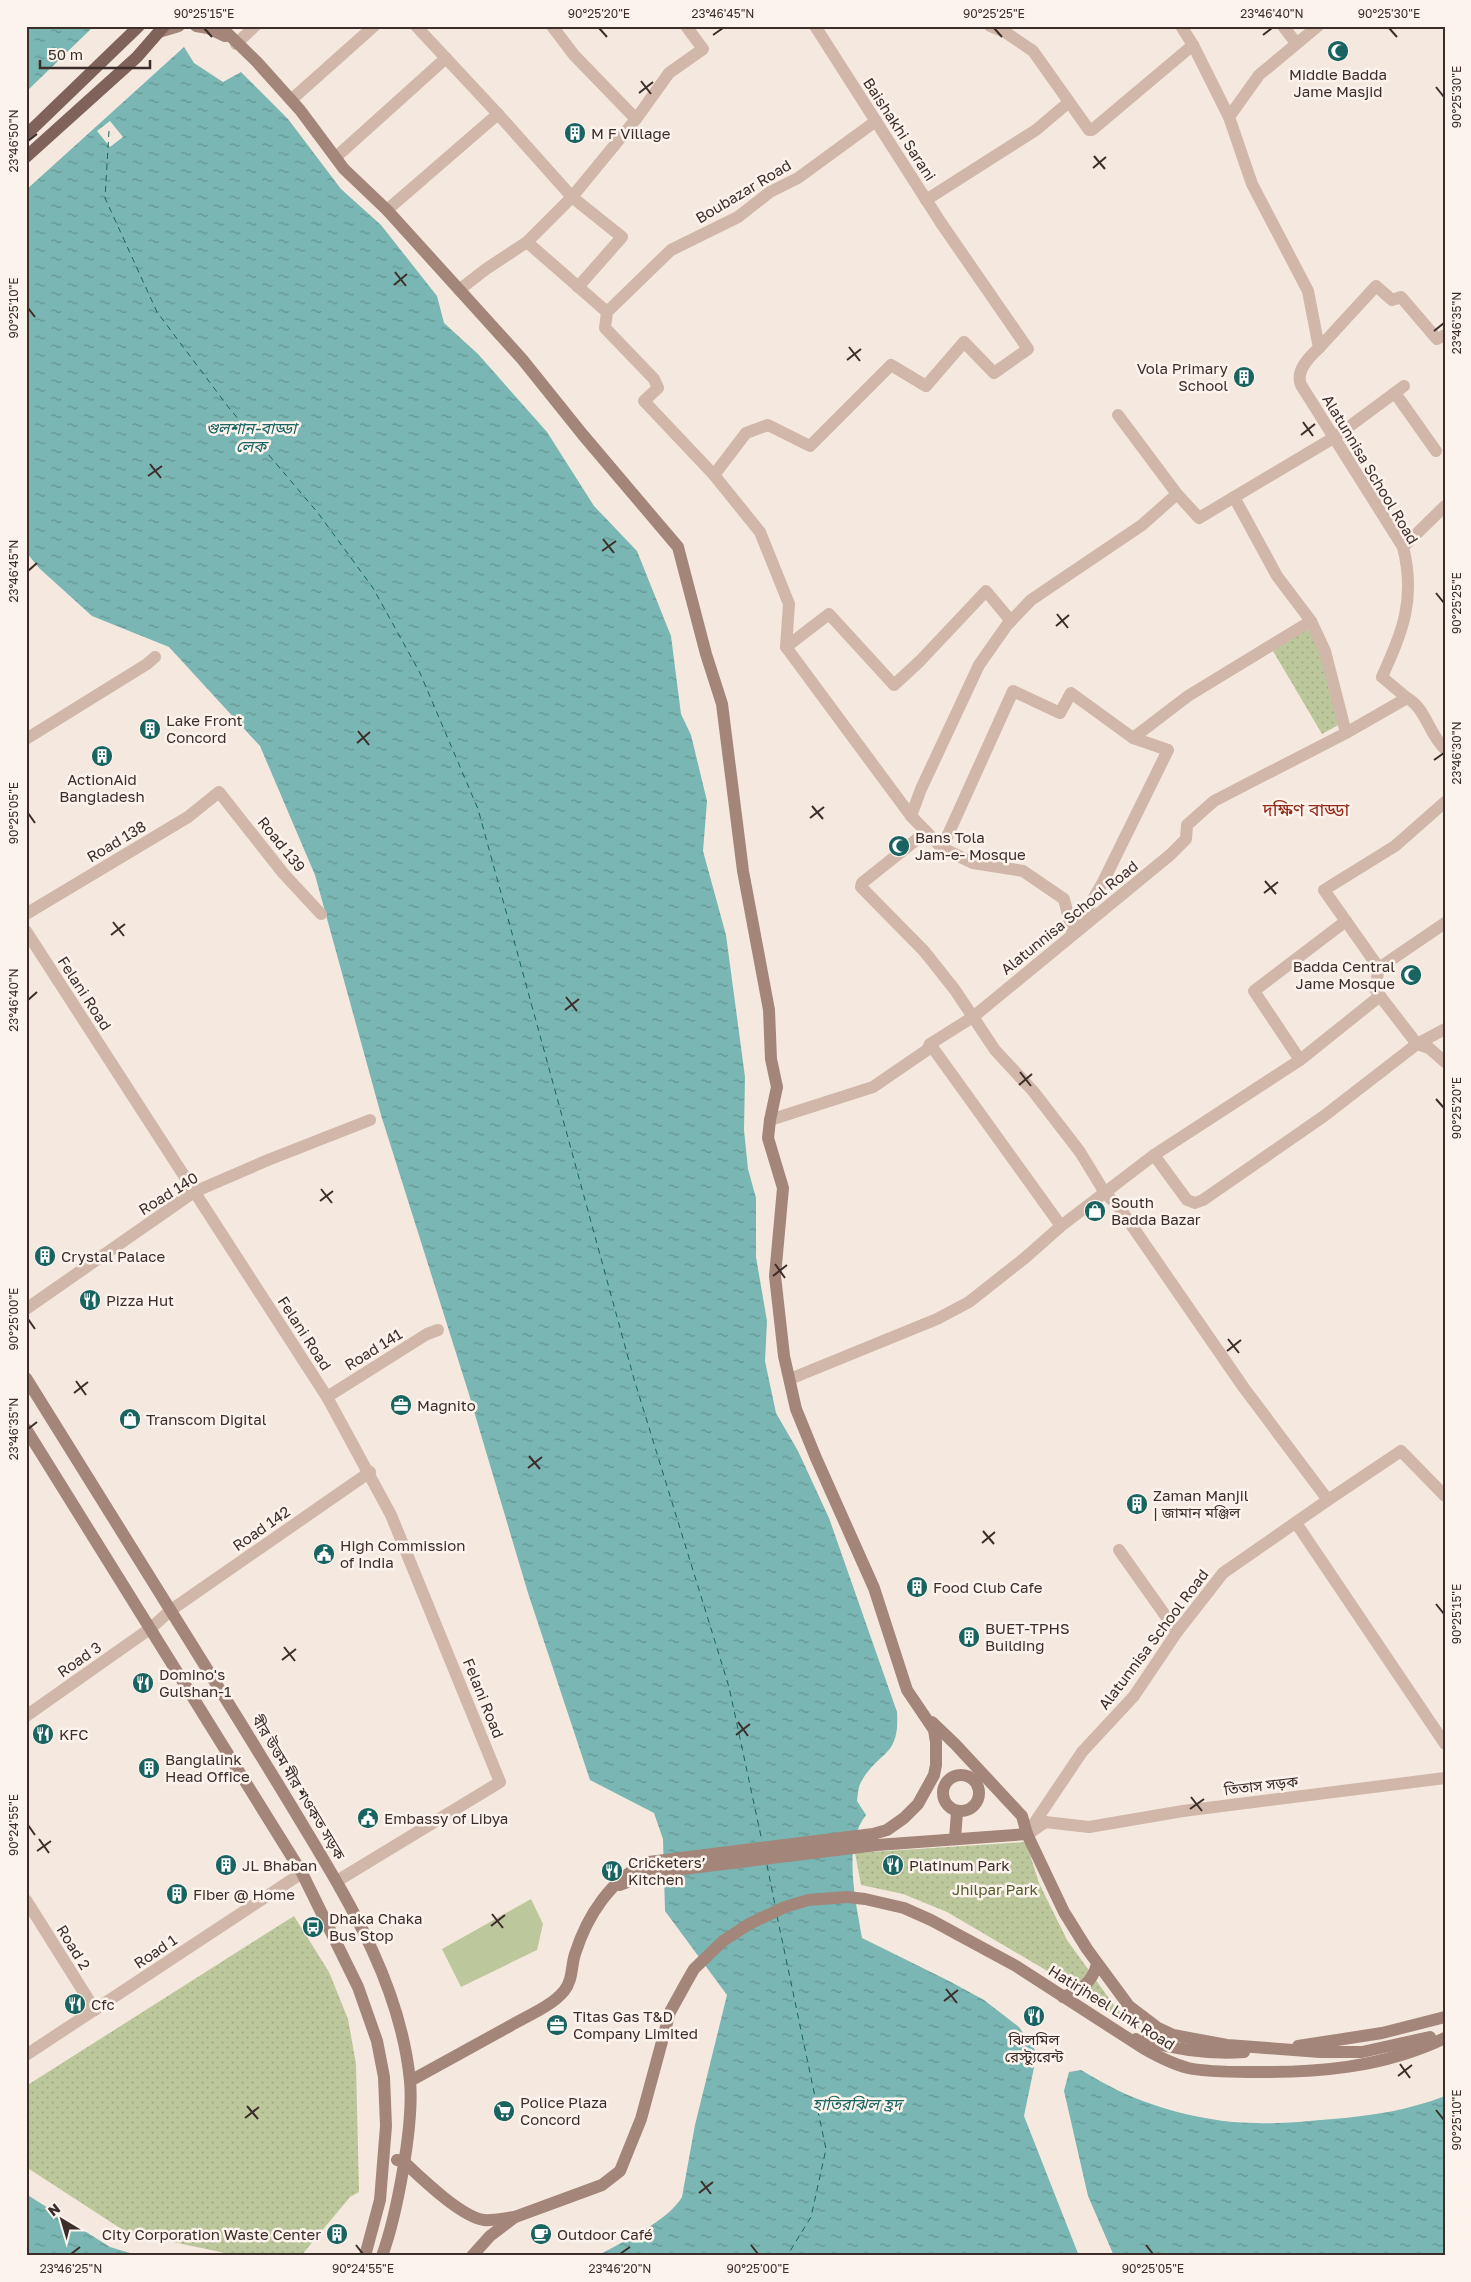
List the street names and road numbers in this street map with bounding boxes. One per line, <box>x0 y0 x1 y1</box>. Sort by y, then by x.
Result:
street label: Baishakhi Sarani <box>860 74 940 184</box>
street label: Boubazar Road <box>692 155 794 227</box>
street label: Alatunnisa School Road <box>1319 391 1423 547</box>
street label: Road 139 <box>254 813 310 875</box>
street label: Road 138 <box>83 816 149 866</box>
street label: Alatunnisa School Road <box>997 856 1141 978</box>
street label: Felani Road <box>54 953 116 1033</box>
street label: Road 140 <box>135 1168 201 1218</box>
street label: Felani Road <box>274 1293 336 1373</box>
street label: Road 141 <box>341 1324 405 1374</box>
street label: Road 142 <box>229 1502 293 1554</box>
street label: Alatunnisa School Road <box>1094 1565 1212 1713</box>
street label: Road 3 <box>54 1637 104 1681</box>
street label: Felani Road <box>460 1655 508 1741</box>
street label: বীর উত্তম মীর শওকত সড়ক <box>248 1711 350 1863</box>
street label: তিতাস সড়ক <box>1222 1771 1300 1799</box>
street label: Road 2 <box>53 1921 95 1973</box>
street label: Road 1 <box>130 1930 180 1972</box>
street label: Hatirjheel Link Road <box>1046 1961 1178 2053</box>

